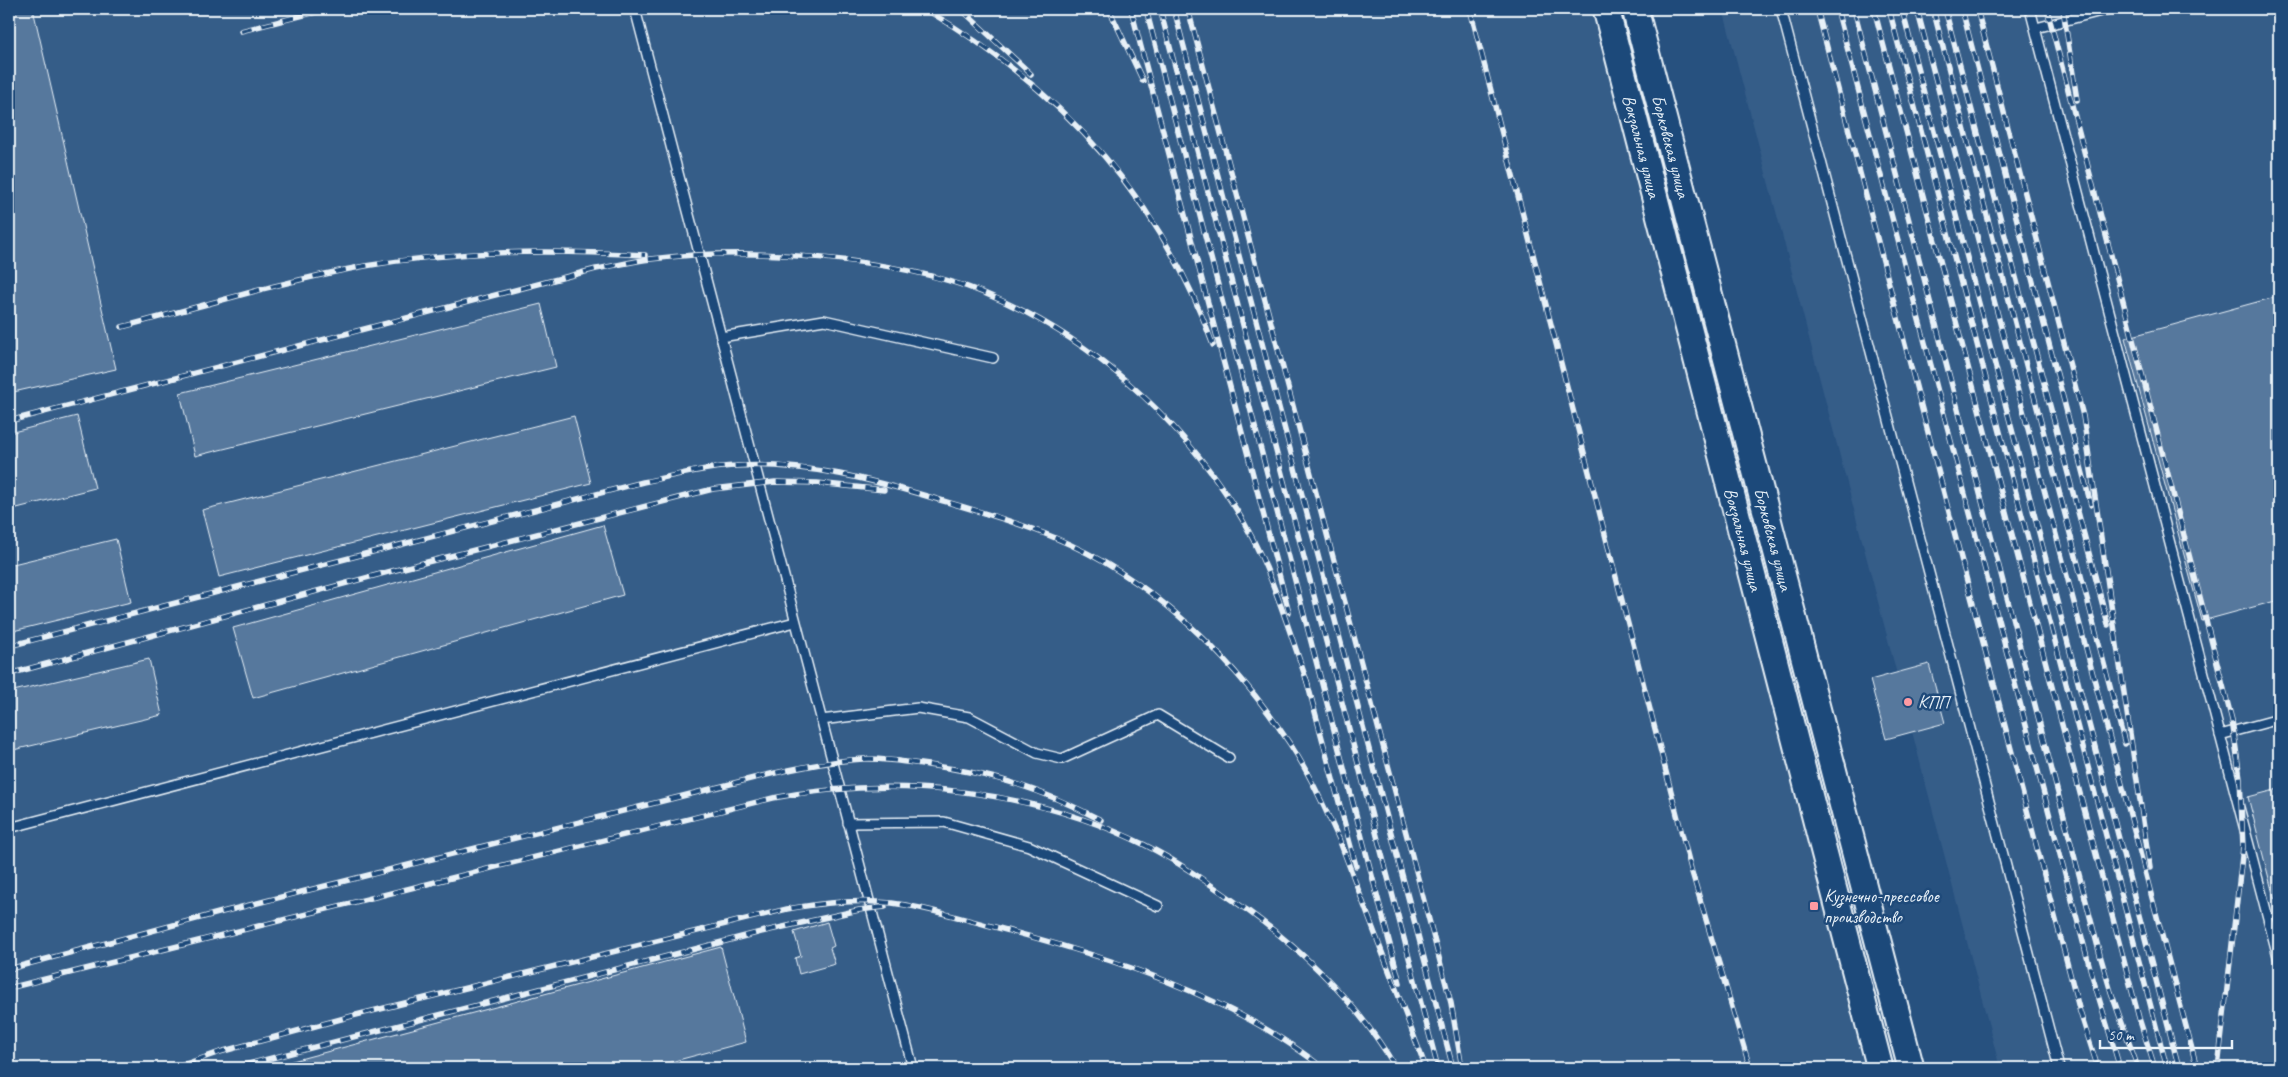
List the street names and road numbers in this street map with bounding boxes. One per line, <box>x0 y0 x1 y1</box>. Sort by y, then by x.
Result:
street label: Борковская улица <box>1647 92 1695 201</box>
street label: Вокзальная улица <box>1618 93 1666 201</box>
street label: Борковская улица <box>1749 485 1797 594</box>
street label: Вокзальная улица <box>1719 486 1767 595</box>

